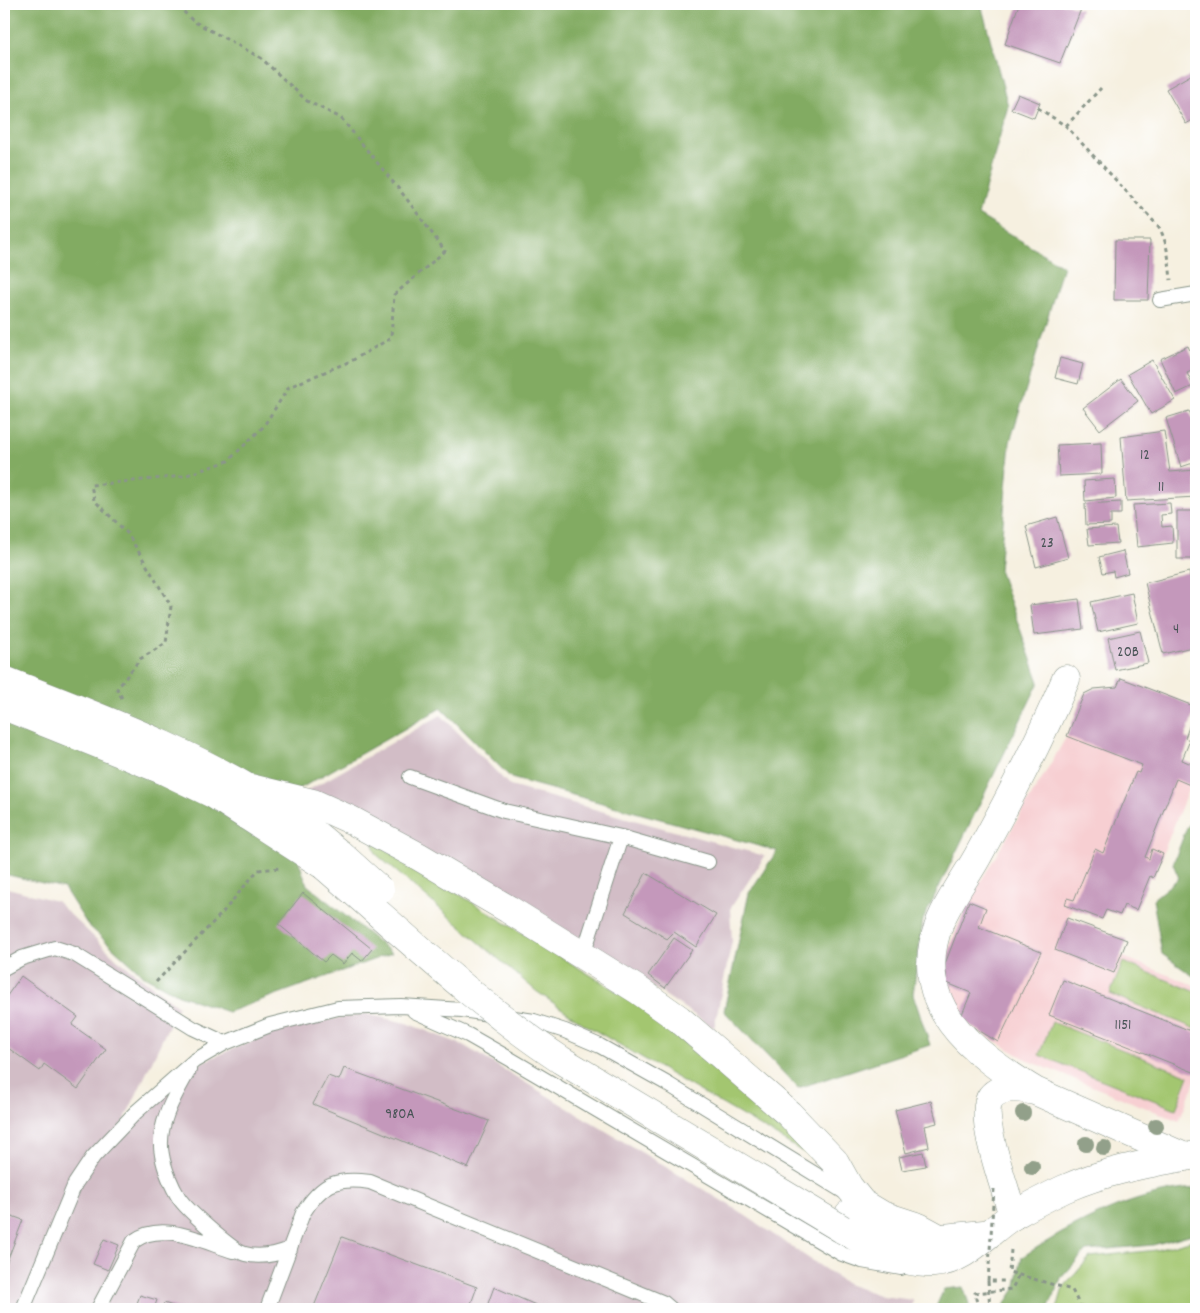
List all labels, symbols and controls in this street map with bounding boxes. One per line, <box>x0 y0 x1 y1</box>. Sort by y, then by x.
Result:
house number: 12 <box>1140 445 1150 467</box>
house number: 11 <box>1158 477 1164 499</box>
house number: 23 <box>1040 533 1054 555</box>
house number: 4 <box>1173 619 1179 641</box>
house number: 20B <box>1117 642 1139 664</box>
house number: 1151 <box>1115 1015 1131 1037</box>
house number: 980A <box>385 1104 415 1126</box>

